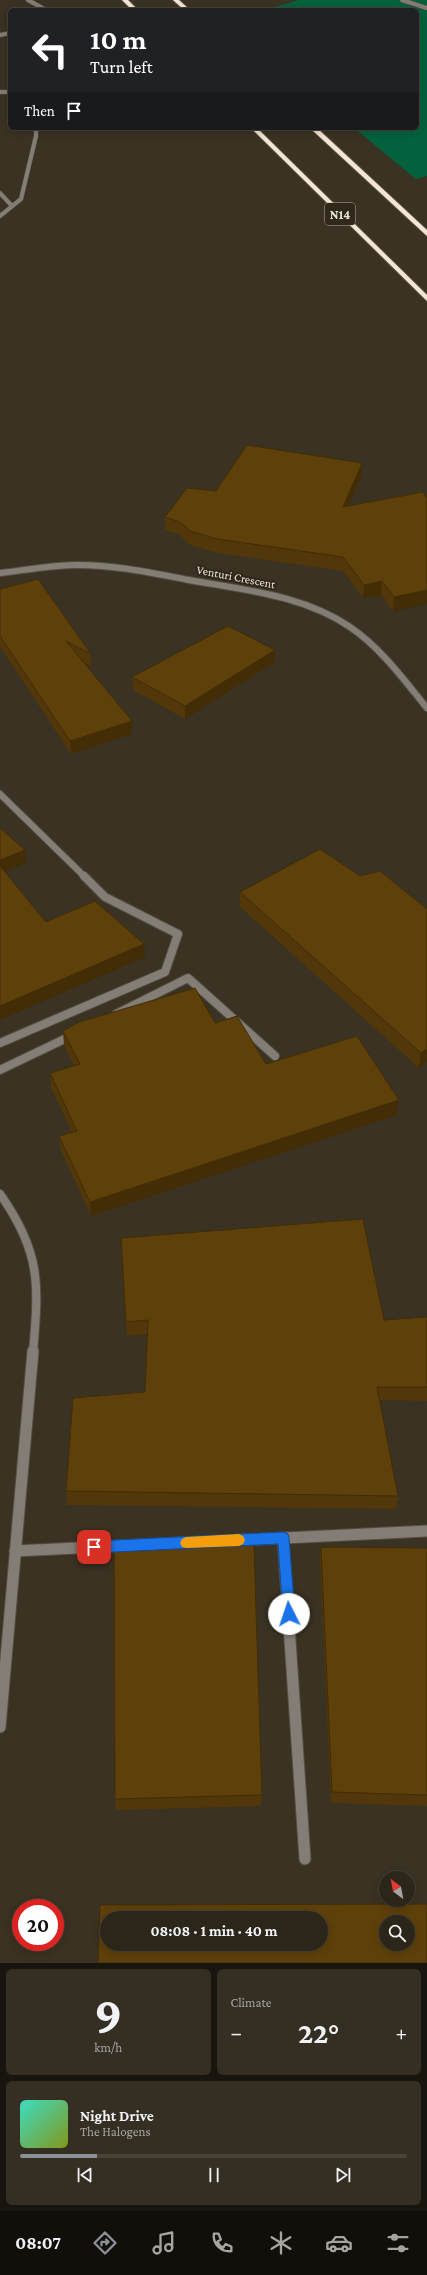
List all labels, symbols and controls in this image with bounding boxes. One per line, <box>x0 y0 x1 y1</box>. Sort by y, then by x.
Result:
icon: left <box>24 24 76 76</box>
text: 10 m <box>90 24 147 55</box>
text: Turn left <box>90 57 153 77</box>
icon: arrive <box>63 100 85 122</box>
text: Then <box>24 103 55 119</box>
road number: N14 <box>325 203 355 225</box>
street label: Venturi Crescent <box>196 563 277 592</box>
pin <box>77 1530 111 1564</box>
icon: arrive <box>83 1536 105 1558</box>
position arrow <box>268 1593 310 1635</box>
north arrow <box>379 1871 415 1907</box>
map controls <box>379 1871 415 1951</box>
speed limit sign: 20 <box>12 1899 64 1951</box>
button: search <box>379 1915 415 1951</box>
text: 08:08 · 1 min · 40 m <box>150 1923 278 1939</box>
text: 9 <box>94 1985 122 2043</box>
text: Climate <box>231 1995 271 2010</box>
text: 22° <box>298 2016 339 2049</box>
text: − <box>231 2020 242 2045</box>
text: + <box>395 2020 407 2045</box>
text: km/h <box>94 2040 122 2055</box>
text: Night Drive <box>80 2108 154 2124</box>
text: The Halogens <box>80 2124 151 2139</box>
icon: previous <box>74 2164 96 2186</box>
icon: pause <box>203 2164 225 2186</box>
icon: next <box>332 2164 354 2186</box>
icon: directions <box>91 2229 119 2257</box>
icon: music <box>150 2229 178 2257</box>
icon: phone <box>208 2229 236 2257</box>
icon: climate <box>267 2229 295 2257</box>
icon: car <box>325 2229 353 2257</box>
icon: filters <box>384 2229 412 2257</box>
text: 08:07 <box>15 2233 61 2253</box>

